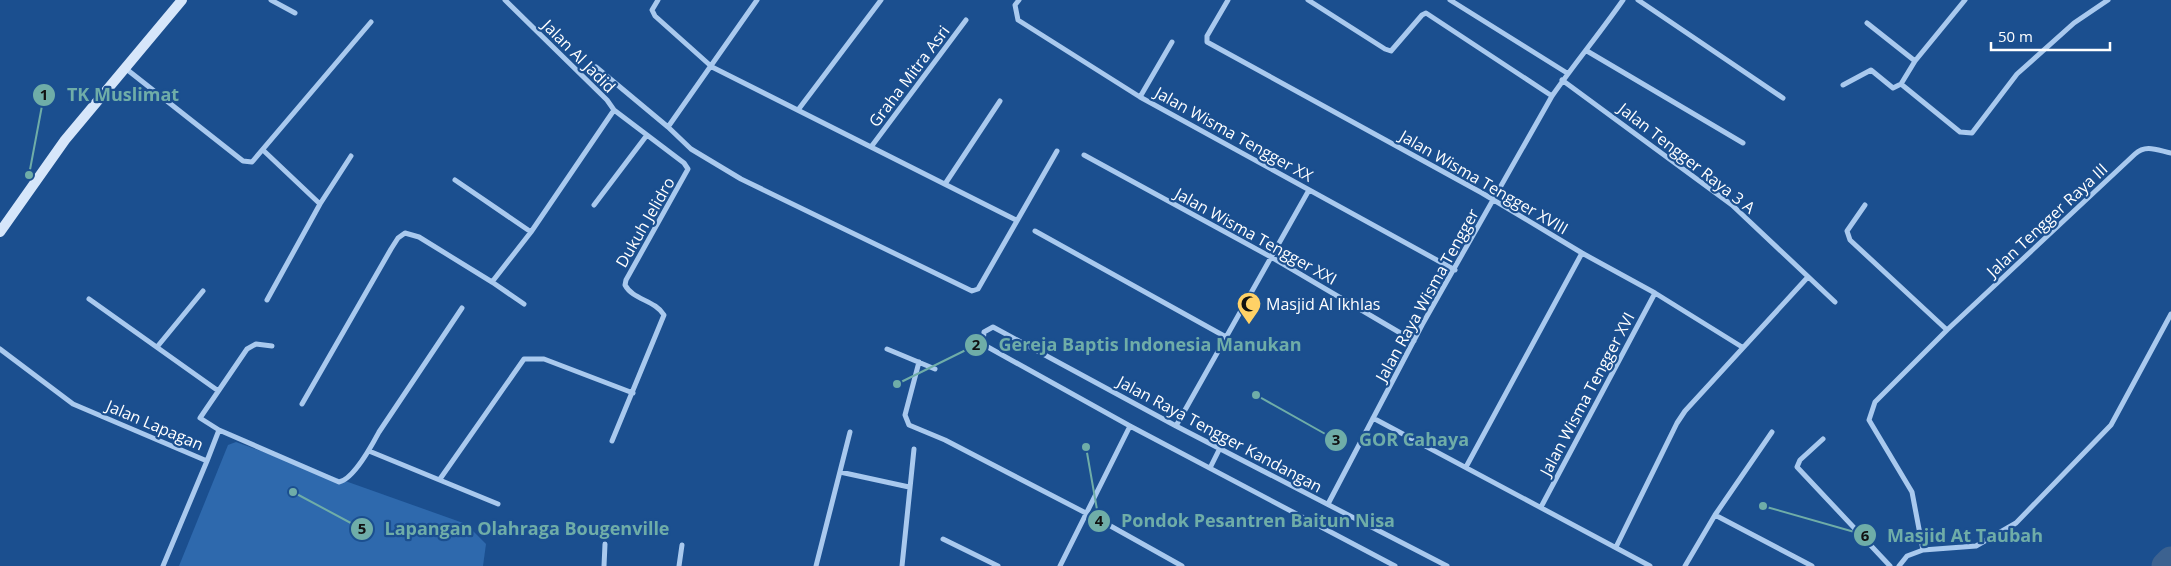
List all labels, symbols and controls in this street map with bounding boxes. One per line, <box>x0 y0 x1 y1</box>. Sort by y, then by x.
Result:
street label: Jalan Al Jadid <box>536 13 620 97</box>
scale bar <box>1991 20 2110 52</box>
street label: Graha Mitra Asri <box>864 21 954 131</box>
text: 50 m <box>1998 26 2033 46</box>
callout: TK Muslimat <box>31 79 189 112</box>
street label: Jalan Wisma Tengger XX <box>1149 80 1318 187</box>
text: TK Muslimat <box>67 82 179 106</box>
text: 1 <box>40 84 48 104</box>
street label: Jalan Tengger Raya 3 A <box>1612 96 1761 219</box>
street label: Jalan Wisma Tengger XVIII <box>1394 124 1572 239</box>
street label: Jalan Tengger Raya III <box>1980 158 2112 283</box>
street label: Dukuh Jelidro <box>610 173 680 271</box>
street label: Jalan Wisma Tengger XXI <box>1169 181 1341 290</box>
street label: Jalan Raya Wisma Tengger <box>1369 204 1484 387</box>
mosque icon: Masjid Al Ikhlas <box>1236 291 1262 325</box>
place label: Masjid Al Ikhlas <box>1266 293 1380 315</box>
street label: Jalan Wisma Tengger XVI <box>1534 308 1640 481</box>
callout: Gereja Baptis Indonesia Manukan <box>963 328 1311 361</box>
text: Gereja Baptis Indonesia Manukan <box>999 332 1301 356</box>
text: 2 <box>972 334 981 354</box>
street label: Jalan Raya Tengger Kandangan <box>1112 370 1326 497</box>
street label: Jalan Lapagan <box>101 394 207 455</box>
callout: GOR Cahaya <box>1324 423 1479 456</box>
text: GOR Cahaya <box>1359 427 1469 451</box>
text: 3 <box>1332 429 1340 449</box>
callout: Pondok Pesantren Baitun Nisa <box>1086 504 1405 537</box>
text: Pondok Pesantren Baitun Nisa <box>1121 508 1395 532</box>
text: 4 <box>1095 510 1104 530</box>
callout: Lapangan Olahraga Bougenville <box>349 513 679 546</box>
text: Lapangan Olahraga Bougenville <box>384 516 670 540</box>
text: 5 <box>358 518 366 538</box>
callout: Masjid At Taubah <box>1852 519 2053 552</box>
text: Masjid At Taubah <box>1887 523 2043 547</box>
text: 6 <box>1861 525 1870 545</box>

